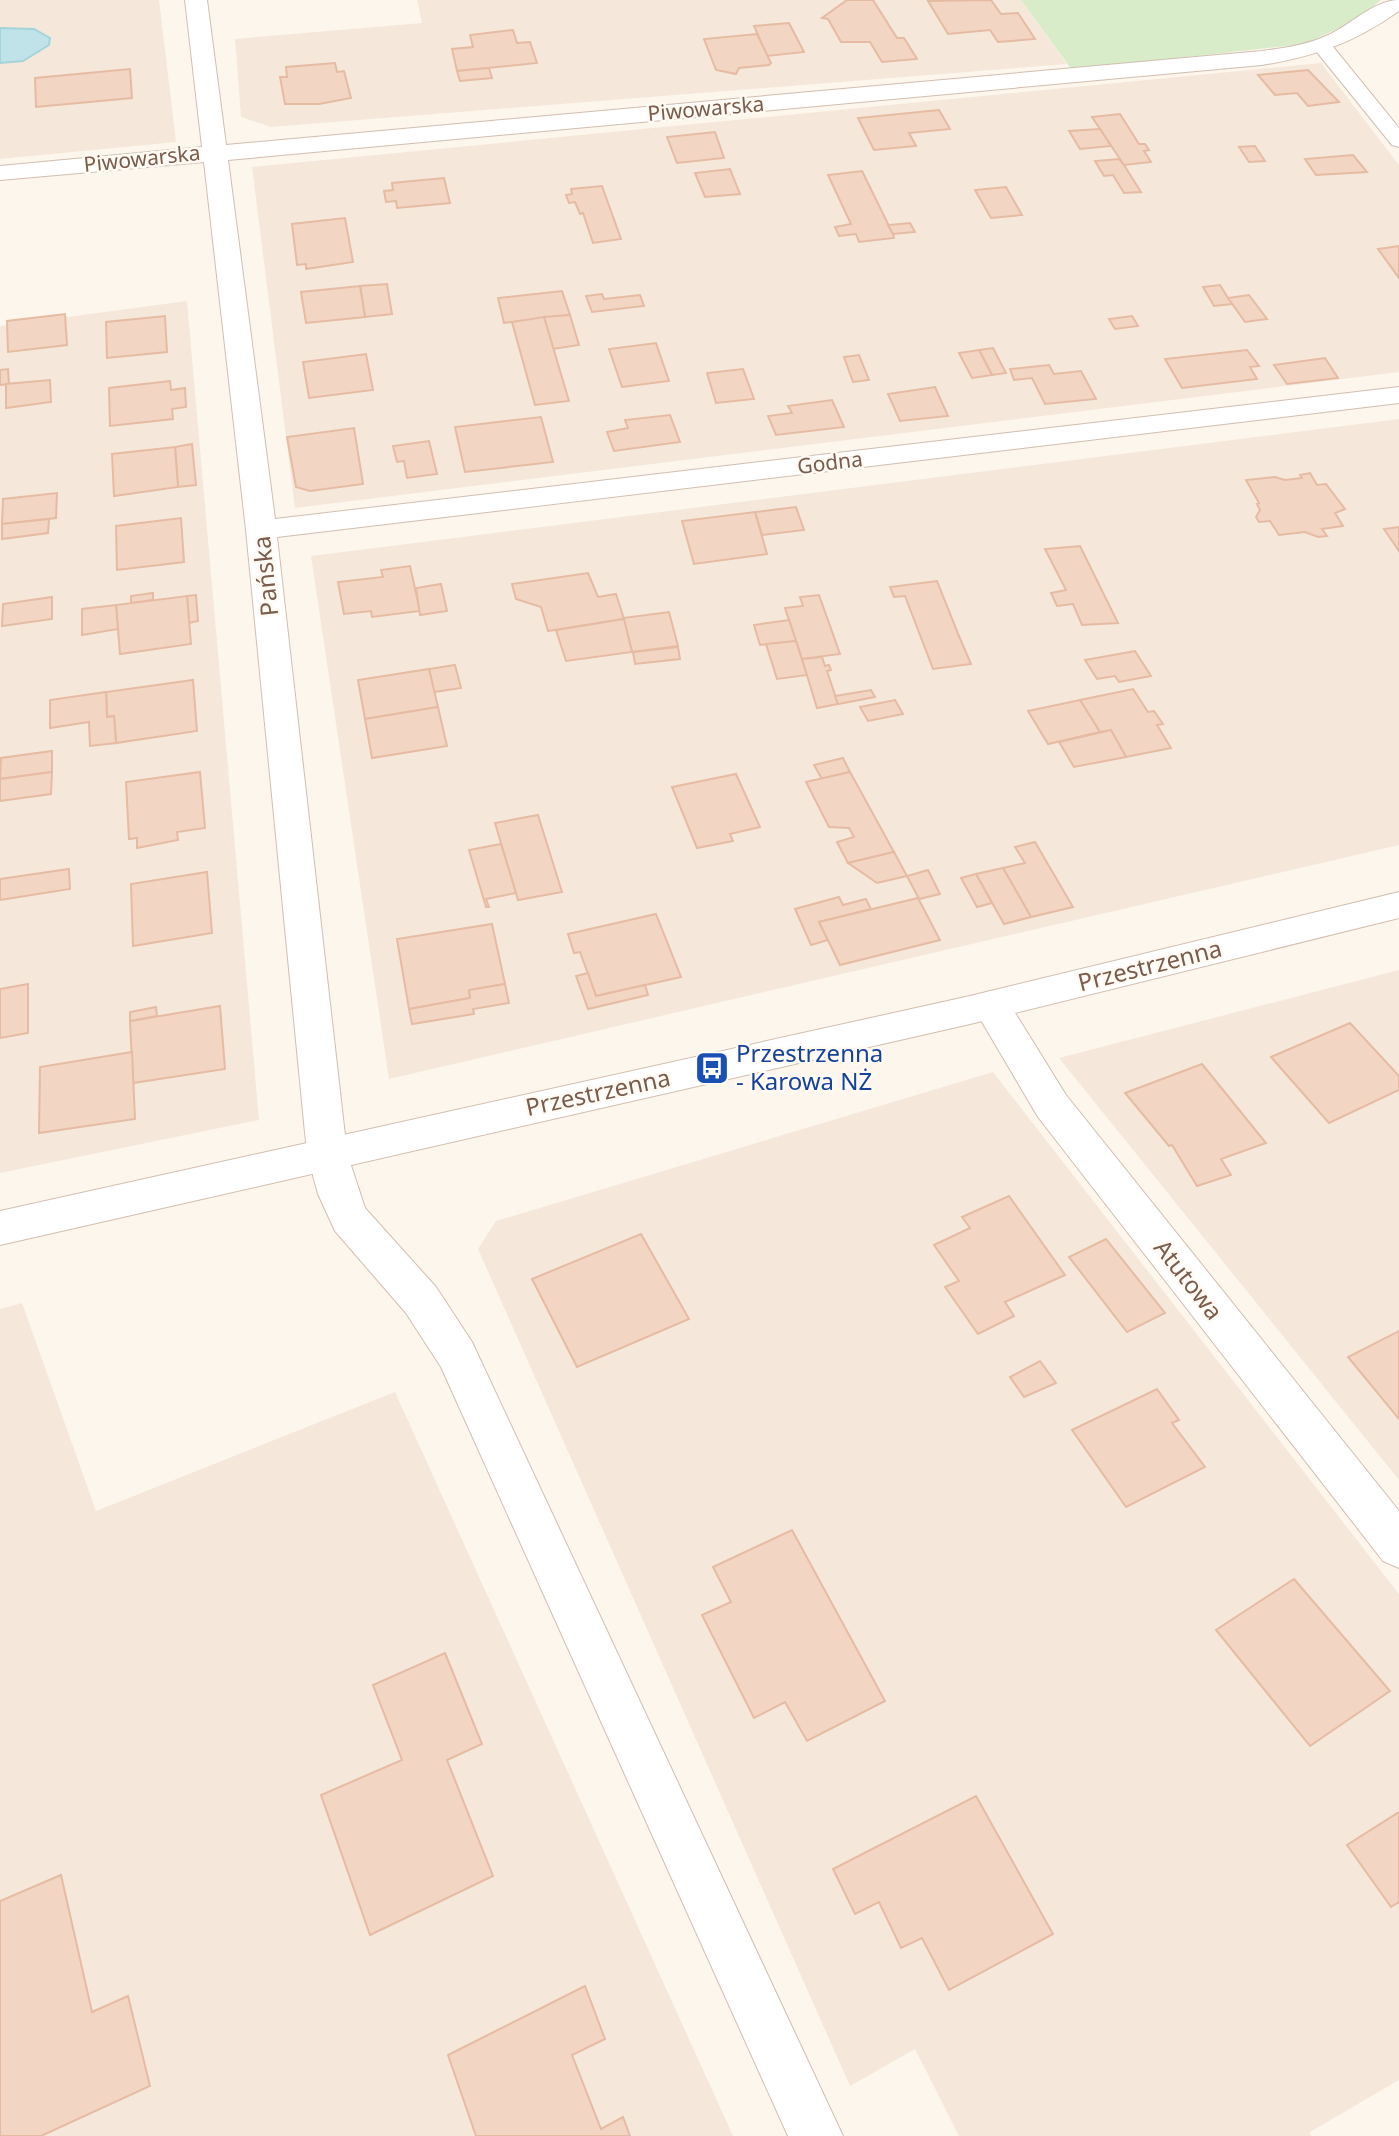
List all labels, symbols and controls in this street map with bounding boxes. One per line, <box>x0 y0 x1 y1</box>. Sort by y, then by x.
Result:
street label: Piwowarska <box>646 89 765 127</box>
street label: Piwowarska <box>82 138 202 178</box>
street label: Godna <box>796 444 864 480</box>
street label: Pańska <box>244 534 285 618</box>
street label: Przestrzenna <box>1074 931 1225 998</box>
place label: Przestrzenna - Karowa NŻ <box>736 1036 883 1097</box>
bus stop icon: Przestrzenna - Karowa NŻ <box>693 1049 731 1087</box>
street label: Przestrzenna <box>522 1060 673 1123</box>
street label: Atutowa <box>1147 1232 1231 1326</box>

